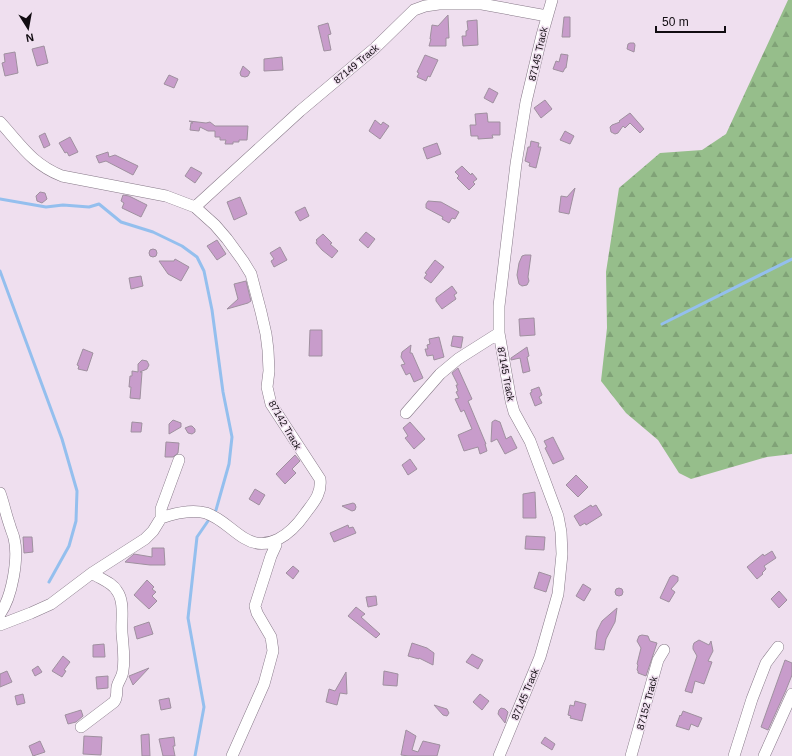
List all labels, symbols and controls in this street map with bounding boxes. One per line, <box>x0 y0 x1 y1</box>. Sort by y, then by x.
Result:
north arrow <box>8 8 48 48</box>
scale bar <box>656 8 725 34</box>
text: 50 m <box>662 15 689 29</box>
street label: 87145 Track <box>526 25 550 82</box>
text: N <box>25 31 35 44</box>
street label: 87149 Track <box>331 41 381 86</box>
street label: 87145 Track <box>495 346 517 403</box>
street label: 87142 Track <box>266 398 304 452</box>
street label: 87145 Track <box>509 666 541 721</box>
street label: 87152 Track <box>635 674 660 731</box>

